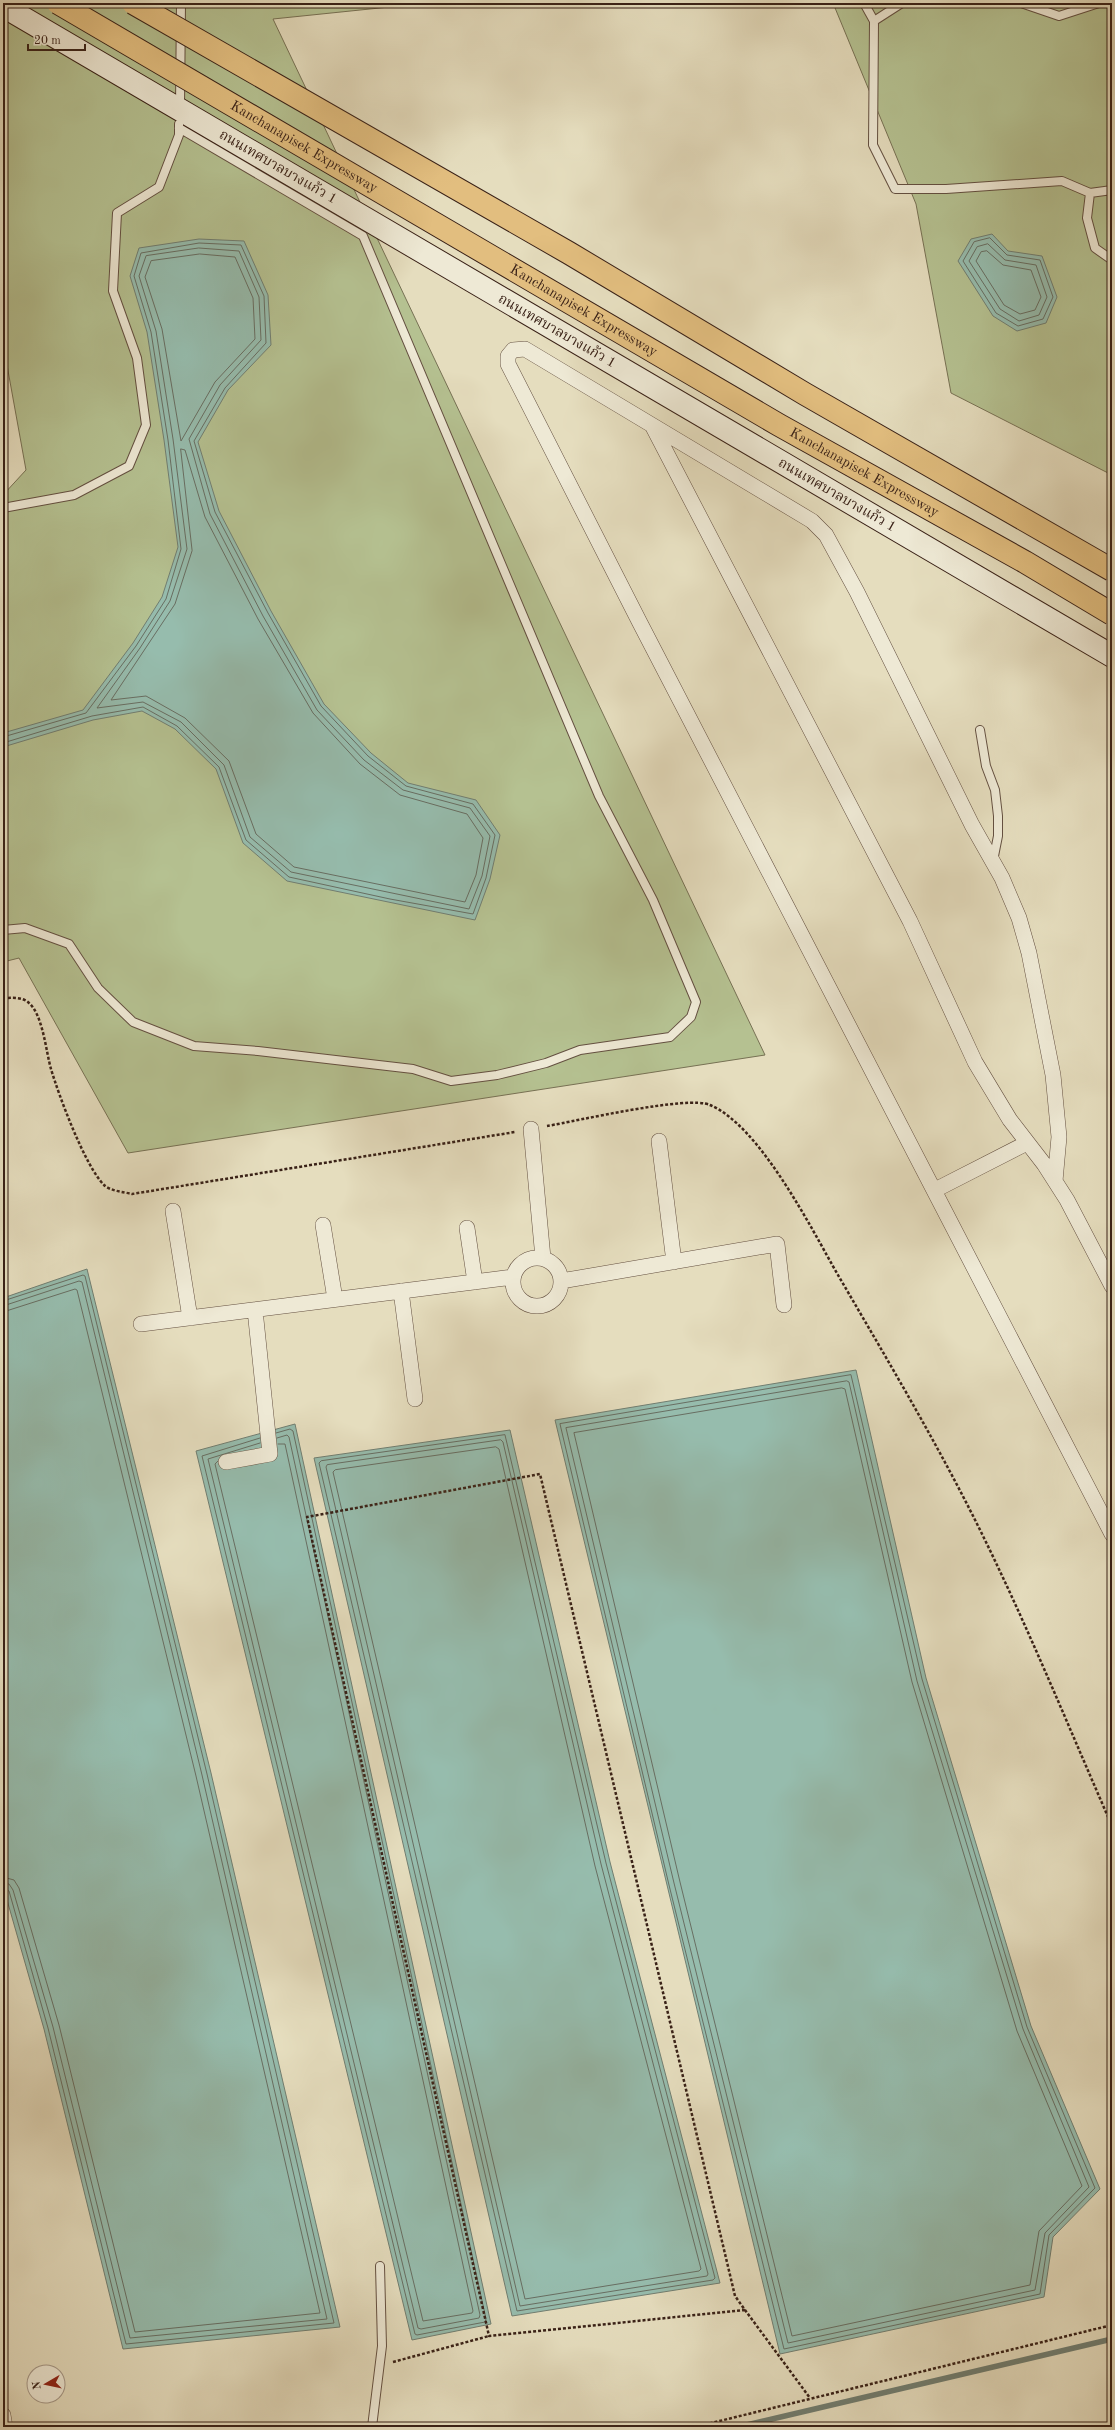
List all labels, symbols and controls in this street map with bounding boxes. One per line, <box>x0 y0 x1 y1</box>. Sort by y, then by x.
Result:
scale bar <box>28 26 85 52</box>
text: 20 m <box>34 35 61 47</box>
street label: Kanchanapisek Expressway <box>228 98 381 196</box>
street label: ถนนเทศบาลบางแก้ว 1 <box>217 126 340 206</box>
street label: Kanchanapisek Expressway <box>508 262 660 359</box>
street label: ถนนเทศบาลบางแก้ว 1 <box>496 290 619 370</box>
street label: Kanchanapisek Expressway <box>787 425 942 520</box>
street label: ถนนเทศบาลบางแก้ว 1 <box>776 454 899 534</box>
north arrow <box>26 2364 66 2404</box>
text: N <box>31 2380 44 2390</box>

